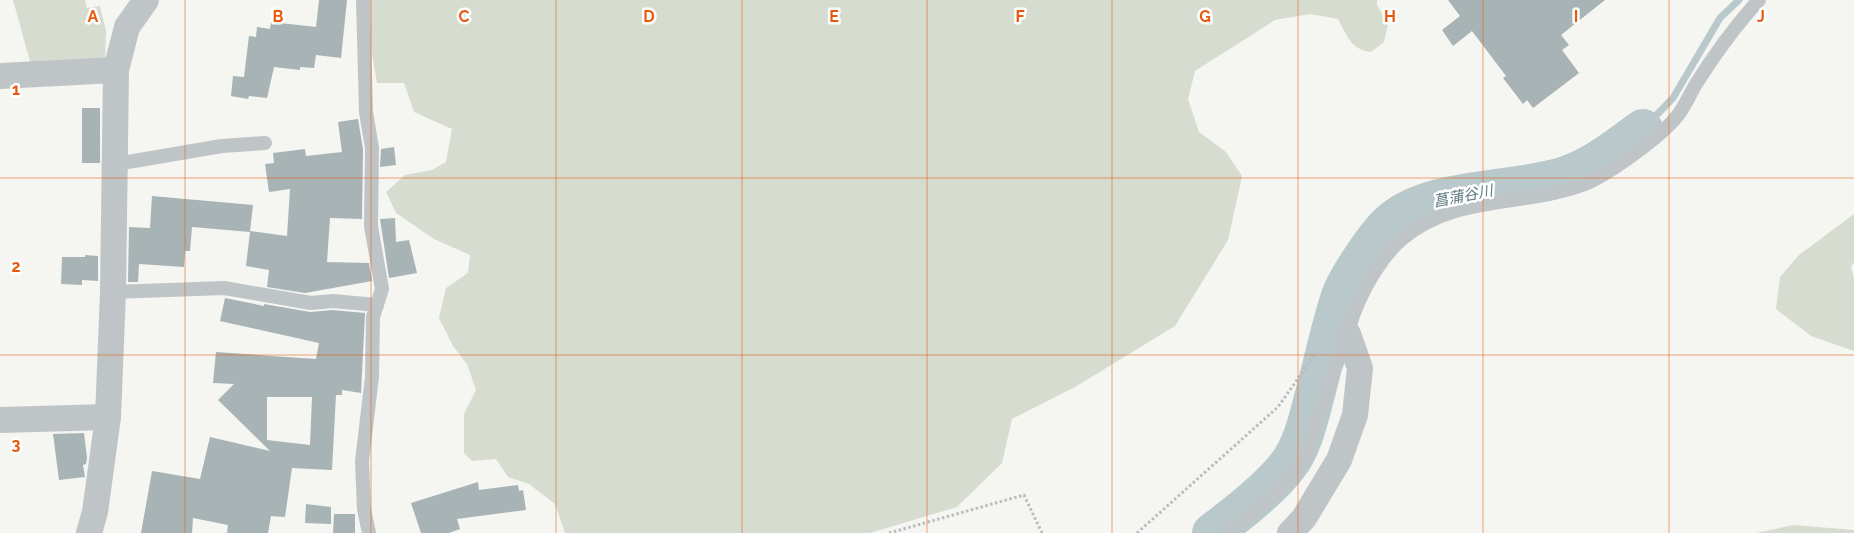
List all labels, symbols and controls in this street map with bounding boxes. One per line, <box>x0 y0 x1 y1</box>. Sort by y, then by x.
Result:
text: A <box>88 7 99 26</box>
text: B <box>273 7 284 26</box>
text: C <box>459 7 470 26</box>
text: D <box>643 7 655 26</box>
text: E <box>829 7 839 26</box>
text: F <box>1015 7 1025 26</box>
text: G <box>1199 7 1211 26</box>
text: H <box>1384 7 1396 26</box>
text: I <box>1574 7 1578 26</box>
text: J <box>1757 7 1765 26</box>
text: 1 <box>12 80 20 99</box>
water label: 菖蒲谷川 <box>1432 181 1496 211</box>
text: 2 <box>11 257 21 276</box>
text: 3 <box>12 435 21 454</box>

